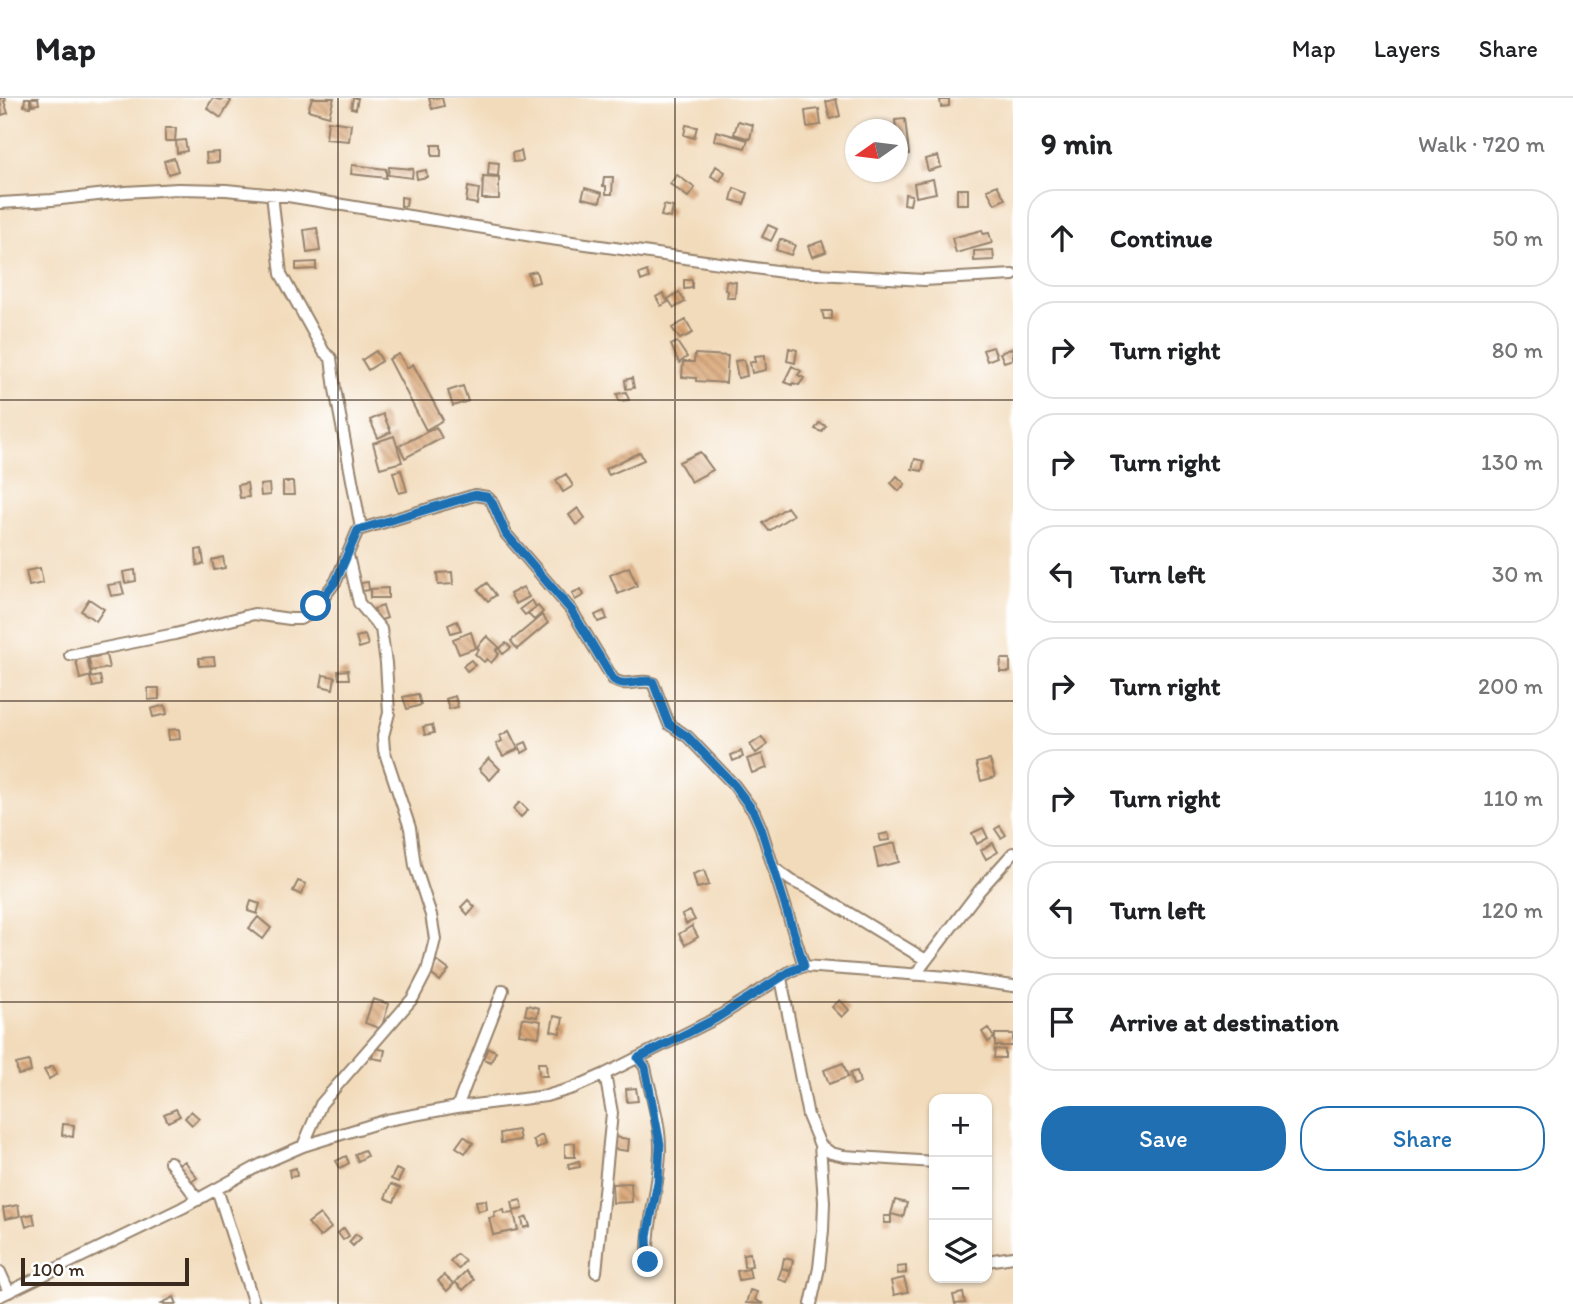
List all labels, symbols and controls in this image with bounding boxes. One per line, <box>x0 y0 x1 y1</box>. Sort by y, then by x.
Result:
text: Map <box>35 29 96 68</box>
text: Map <box>1292 34 1336 63</box>
text: Layers <box>1374 34 1441 63</box>
text: Share <box>1479 34 1538 63</box>
north arrow <box>845 119 908 182</box>
text: 9 min <box>1041 125 1112 162</box>
text: Walk · 720 m <box>1418 130 1545 158</box>
icon: ahead <box>1043 219 1081 257</box>
text: Continue <box>1110 222 1213 254</box>
text: 50 m <box>1492 224 1543 252</box>
icon: right <box>1043 331 1081 369</box>
text: Turn right <box>1110 334 1221 366</box>
text: 80 m <box>1492 336 1543 364</box>
icon: right <box>1043 443 1081 481</box>
text: Turn right <box>1110 446 1221 478</box>
text: 130 m <box>1481 448 1543 476</box>
icon: left <box>1043 555 1081 593</box>
text: Turn left <box>1110 558 1206 590</box>
text: 30 m <box>1492 560 1543 588</box>
route start <box>300 590 331 621</box>
icon: right <box>1043 667 1081 705</box>
text: Turn right <box>1110 670 1221 702</box>
text: 200 m <box>1478 672 1543 700</box>
icon: right <box>1043 779 1081 817</box>
text: Turn right <box>1110 782 1221 814</box>
text: 110 m <box>1483 784 1543 812</box>
icon: left <box>1043 891 1081 929</box>
text: Turn left <box>1110 894 1206 926</box>
text: 120 m <box>1482 896 1543 924</box>
icon: arrive <box>1043 1003 1081 1041</box>
text: Arrive at destination <box>1110 1006 1339 1038</box>
map controls <box>929 1094 992 1283</box>
button: + <box>929 1094 992 1157</box>
button: Save <box>1041 1106 1286 1171</box>
button: Share <box>1300 1106 1545 1171</box>
button: − <box>929 1157 992 1220</box>
button: layers <box>929 1220 992 1283</box>
route end <box>632 1246 663 1277</box>
scale bar <box>21 1255 189 1287</box>
text: 100 m <box>32 1258 84 1281</box>

